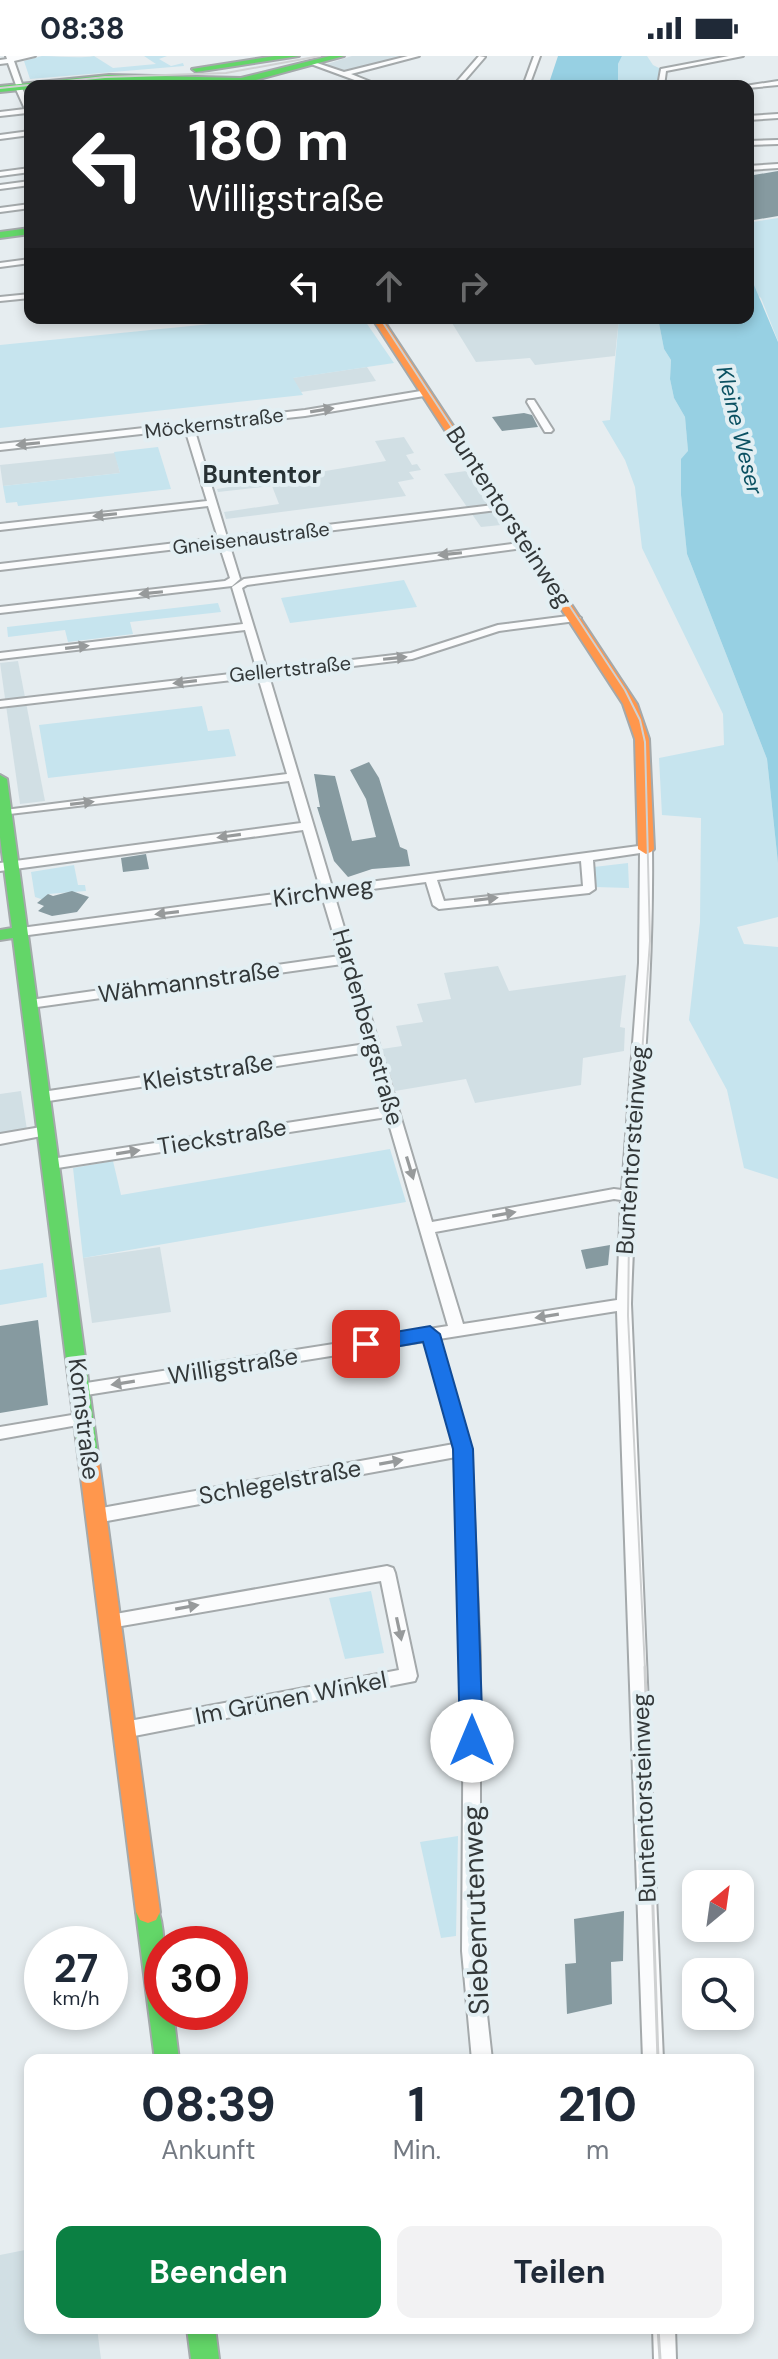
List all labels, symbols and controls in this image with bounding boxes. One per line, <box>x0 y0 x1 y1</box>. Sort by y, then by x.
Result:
text: 08:38 <box>40 9 125 48</box>
text: 180 m <box>188 104 349 177</box>
icon: left <box>56 112 160 216</box>
text: Willigstraße <box>188 175 384 222</box>
icon: left <box>283 264 327 308</box>
icon: ahead <box>367 264 411 308</box>
icon: right <box>451 264 495 308</box>
water label: Kleine Weser <box>710 363 770 498</box>
street label: Möckernstraße <box>143 402 285 444</box>
one-way arrow <box>310 403 335 416</box>
street label: Buntentorsteinweg <box>439 421 579 613</box>
one-way arrow <box>15 438 40 451</box>
district label: Buntentor <box>203 459 322 490</box>
one-way arrow <box>93 508 118 521</box>
street label: Gneisenaustraße <box>171 515 331 561</box>
one-way arrow <box>437 547 462 560</box>
one-way arrow <box>138 586 163 599</box>
one-way arrow <box>65 640 90 653</box>
street label: Gellertstraße <box>228 650 352 688</box>
one-way arrow <box>383 651 408 664</box>
one-way arrow <box>172 675 197 688</box>
one-way arrow <box>70 796 95 809</box>
one-way arrow <box>217 830 242 843</box>
street label: Kirchweg <box>271 869 375 914</box>
one-way arrow <box>474 892 499 905</box>
one-way arrow <box>154 907 179 920</box>
street label: Hardenbergstraße <box>326 925 411 1129</box>
street label: Wähmannstraße <box>96 953 282 1010</box>
street label: Buntentorsteinweg <box>609 1045 654 1255</box>
street label: Kleiststraße <box>140 1046 275 1097</box>
street label: Tieckstraße <box>155 1111 289 1162</box>
one-way arrow <box>116 1145 141 1158</box>
one-way arrow <box>404 1157 417 1181</box>
one-way arrow <box>492 1207 517 1219</box>
pin <box>332 1310 400 1378</box>
one-way arrow <box>534 1310 559 1322</box>
icon: arrive <box>344 1322 388 1366</box>
street label: Willigstraße <box>166 1340 300 1391</box>
street label: Kornstraße <box>62 1356 107 1481</box>
one-way arrow <box>110 1378 135 1390</box>
street label: Schlegelstraße <box>196 1452 363 1511</box>
one-way arrow <box>379 1455 404 1467</box>
one-way arrow <box>175 1601 200 1613</box>
one-way arrow <box>393 1616 406 1641</box>
street label: Im Grünen Winkel <box>192 1664 389 1731</box>
street label: Buntentorsteinweg <box>624 1693 663 1903</box>
position arrow <box>430 1699 514 1783</box>
street label: Siebenrutenweg <box>453 1805 498 2015</box>
north arrow <box>682 1870 754 1942</box>
map controls <box>682 1870 754 2030</box>
speed limit sign: 30 <box>144 1926 248 2030</box>
text: 27 <box>54 1942 98 1994</box>
button: search <box>682 1958 754 2030</box>
text: km/h <box>52 1985 100 2011</box>
text: 08:39 <box>141 2073 276 2136</box>
text: 1 <box>408 2073 426 2136</box>
text: 210 <box>558 2073 637 2136</box>
text: Ankunft <box>161 2133 255 2167</box>
text: Min. <box>393 2133 441 2167</box>
text: m <box>586 2133 609 2167</box>
button: Beenden <box>56 2226 381 2318</box>
button: Teilen <box>397 2226 722 2318</box>

